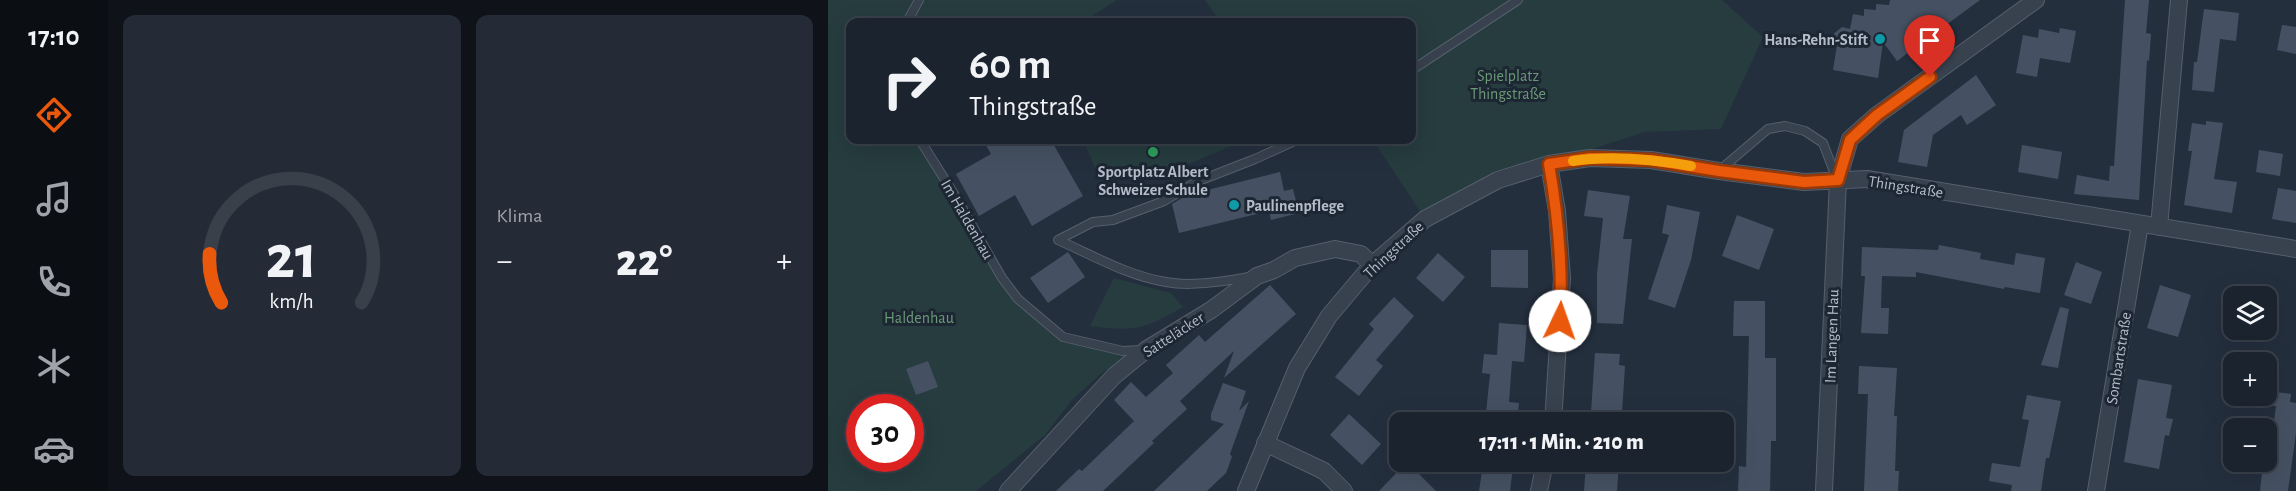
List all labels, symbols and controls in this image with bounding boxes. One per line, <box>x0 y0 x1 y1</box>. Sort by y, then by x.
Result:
pin <box>1904 15 1955 77</box>
text: 17:10 <box>28 23 80 50</box>
icon: arrive <box>1913 24 1946 57</box>
place label: Hans-Rehn-Stift <box>1764 32 1869 48</box>
marker: Hans-Rehn-Stift <box>1873 32 1887 46</box>
icon: right <box>870 42 948 120</box>
text: 60 m <box>969 44 1051 86</box>
park label: Spielplatz Thingstraße <box>1470 68 1546 102</box>
text: Thingstraße <box>969 93 1097 120</box>
icon: directions <box>33 94 75 136</box>
marker: Sportplatz Albert Schweizer Schule <box>1146 145 1160 159</box>
place label: Sportplatz Albert Schweizer Schule <box>1098 164 1209 198</box>
street label: Thingstraße <box>1867 173 1944 201</box>
street label: Im Haldenhau <box>938 177 996 262</box>
icon: music <box>33 178 75 220</box>
marker: Paulinenpflege <box>1227 198 1241 212</box>
place label: Paulinenpflege <box>1246 198 1344 214</box>
text: Klima <box>497 206 542 226</box>
street label: Thingstraße <box>1361 218 1427 281</box>
text: 21 <box>266 227 318 289</box>
text: 22° <box>616 239 672 284</box>
text: − <box>497 245 512 278</box>
text: + <box>776 245 792 278</box>
icon: phone <box>33 261 75 303</box>
map controls <box>2223 286 2277 472</box>
button: layers <box>2223 286 2277 340</box>
position arrow <box>1528 289 1592 353</box>
street label: Im Langen Hau <box>1822 289 1842 383</box>
text: km/h <box>270 291 314 312</box>
street label: Satteläcker <box>1140 309 1208 360</box>
park label: Haldenhau <box>884 310 954 326</box>
street label: Sombartstraße <box>2104 311 2134 405</box>
icon: climate <box>33 345 75 387</box>
button: + <box>2223 352 2277 406</box>
speed limit sign: 30 <box>846 394 924 472</box>
button: − <box>2223 418 2277 472</box>
icon: car <box>33 428 75 470</box>
text: 17:11 · 1 Min. · 210 m <box>1479 431 1644 453</box>

